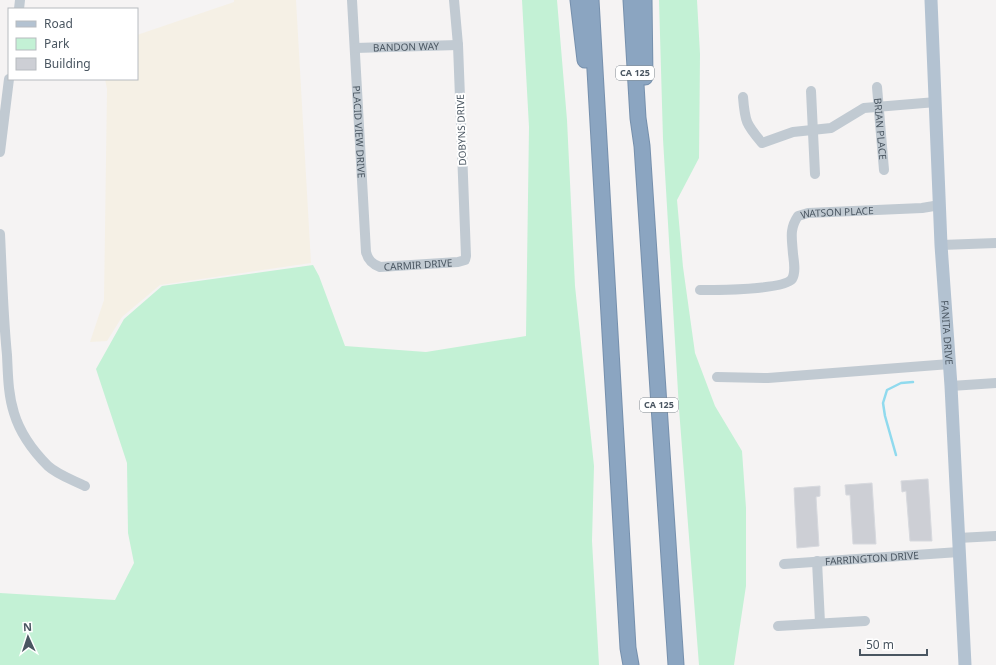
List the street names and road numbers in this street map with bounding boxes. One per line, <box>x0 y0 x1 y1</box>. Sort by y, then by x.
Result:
street label: BANDON WAY <box>373 39 440 54</box>
road number: CA 125 <box>616 66 654 80</box>
street label: PLACID VIEW DRIVE <box>350 85 369 178</box>
street label: DOBYNS DRIVE <box>453 94 469 166</box>
street label: BRIAN PLACE <box>871 97 890 160</box>
street label: WATSON PLACE <box>799 203 874 222</box>
street label: CARMIR DRIVE <box>383 255 453 274</box>
street label: FANITA DRIVE <box>938 300 956 365</box>
road number: CA 125 <box>640 398 678 412</box>
street label: FARRINGTON DRIVE <box>824 548 919 568</box>

